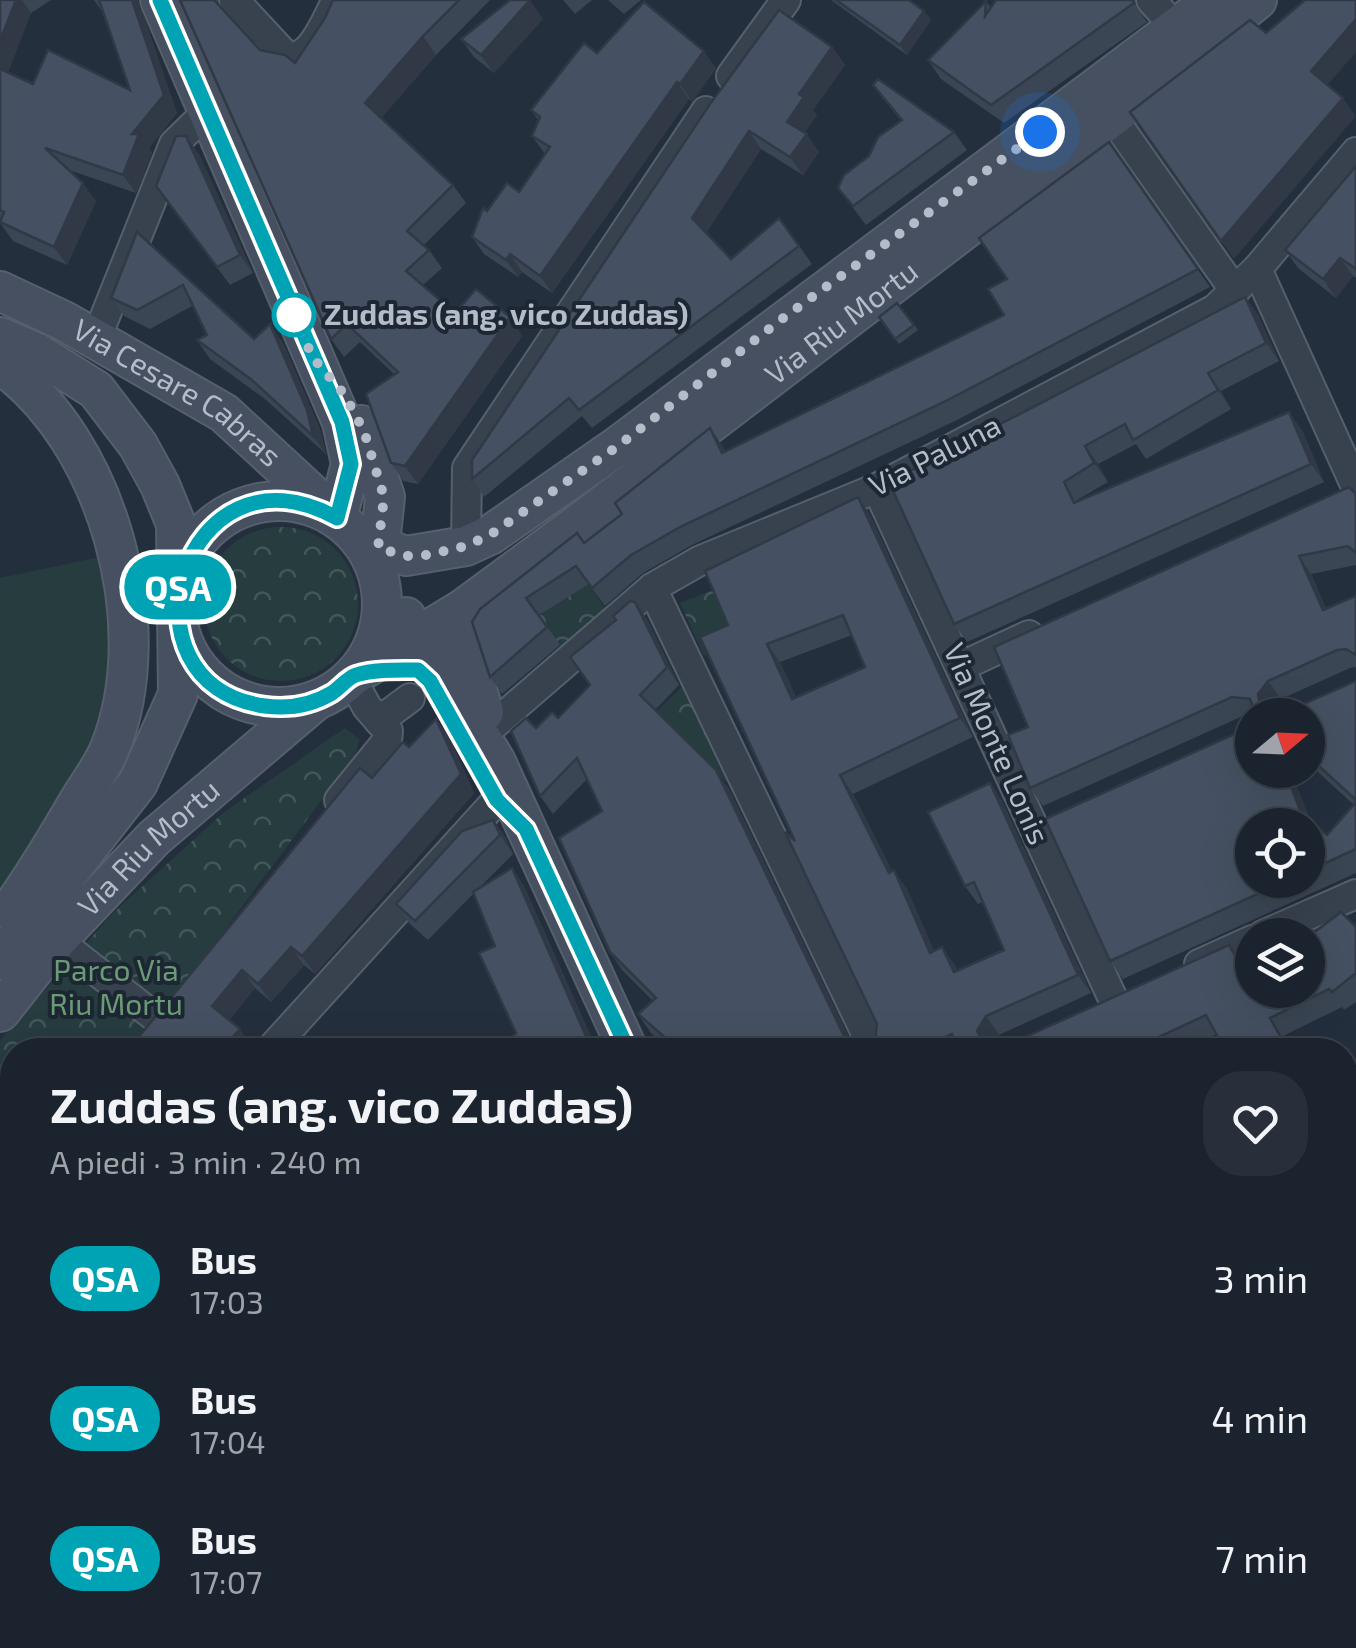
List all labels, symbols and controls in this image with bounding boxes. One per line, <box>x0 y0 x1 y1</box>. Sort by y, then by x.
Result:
your location <box>1015 107 1065 157</box>
street label: Via Riu Mortu <box>757 252 924 391</box>
marker: Zuddas (ang. vico Zuddas) <box>273 294 315 336</box>
place label: Zuddas (ang. vico Zuddas) <box>324 295 688 331</box>
street label: Via Cesare Cabras <box>67 310 290 473</box>
street label: Via Paluna <box>862 406 1006 503</box>
line badge: QSA <box>120 554 236 620</box>
text: QSA <box>144 566 212 608</box>
street label: Via Monte Lonis <box>937 637 1058 849</box>
north arrow <box>1235 698 1325 788</box>
map controls <box>1235 698 1325 1008</box>
street label: Via Riu Mortu <box>69 770 226 923</box>
button: locate <box>1235 808 1325 898</box>
button: layers <box>1235 918 1325 1008</box>
park label: Parco Via Riu Mortu <box>49 951 183 1021</box>
button: heart <box>1203 1071 1308 1176</box>
text: Zuddas (ang. vico Zuddas) <box>50 1075 633 1133</box>
text: A piedi · 3 min · 240 m <box>50 1142 362 1180</box>
text: Bus <box>190 1236 257 1282</box>
text: 3 min <box>1214 1255 1308 1301</box>
text: QSA <box>71 1257 139 1299</box>
text: 17:03 <box>190 1282 264 1320</box>
text: Bus <box>190 1376 257 1422</box>
text: 4 min <box>1211 1395 1308 1441</box>
text: QSA <box>71 1397 139 1439</box>
text: 17:04 <box>190 1422 266 1460</box>
text: Bus <box>190 1516 257 1562</box>
text: 7 min <box>1215 1535 1308 1581</box>
text: QSA <box>71 1537 139 1579</box>
text: 17:07 <box>190 1562 262 1600</box>

